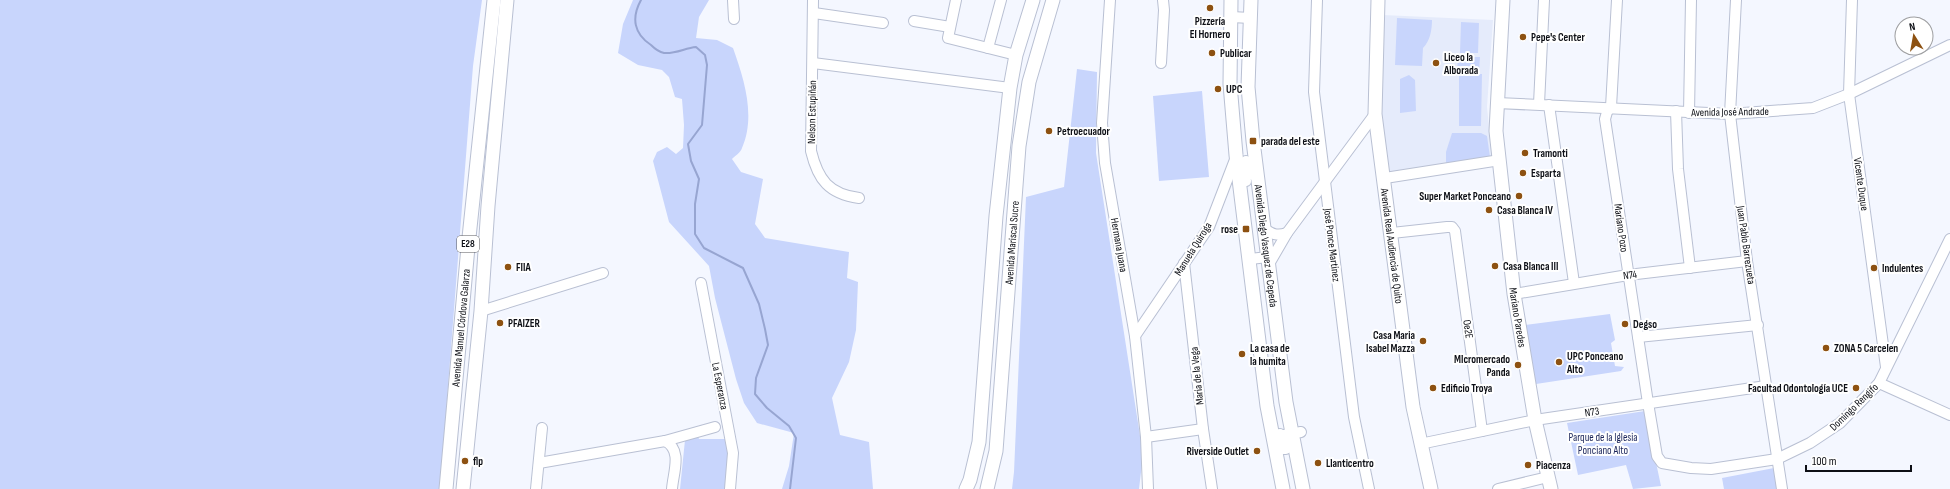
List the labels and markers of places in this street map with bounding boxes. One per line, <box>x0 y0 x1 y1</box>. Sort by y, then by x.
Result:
marker: Pizzería El Hornero <box>1205 3 1215 13</box>
place label: Pizzería El Hornero <box>1190 15 1230 41</box>
place label: Pepe's Center <box>1531 31 1586 44</box>
marker: Pepe's Center <box>1518 32 1528 42</box>
place label: Publicar <box>1220 47 1252 60</box>
marker: Publicar <box>1207 48 1217 58</box>
place label: Liceo la Alborada <box>1443 51 1479 77</box>
marker: Liceo la Alborada <box>1431 58 1441 68</box>
place label: UPC <box>1226 83 1243 96</box>
marker: UPC <box>1213 84 1223 94</box>
place label: Petroecuador <box>1057 125 1111 138</box>
marker: Petroecuador <box>1044 126 1054 136</box>
place label: parada del este <box>1261 135 1320 148</box>
marker: parada del este <box>1248 136 1258 146</box>
place label: Tramonti <box>1533 147 1568 160</box>
marker: Tramonti <box>1520 148 1530 158</box>
place label: Esparta <box>1531 167 1561 180</box>
marker: Esparta <box>1518 168 1528 178</box>
place label: Super Market Ponceano <box>1419 190 1511 203</box>
marker: Super Market Ponceano <box>1514 191 1524 201</box>
place label: Casa Blanca IV <box>1497 204 1554 217</box>
marker: Casa Blanca IV <box>1484 205 1494 215</box>
place label: rose <box>1221 223 1238 236</box>
marker: rose <box>1241 224 1251 234</box>
place label: Casa Blanca III <box>1503 260 1558 273</box>
place label: FIIA <box>516 261 531 274</box>
marker: Casa Blanca III <box>1490 261 1500 271</box>
marker: FIIA <box>503 262 513 272</box>
place label: Indulentes <box>1882 262 1923 275</box>
marker: Indulentes <box>1869 263 1879 273</box>
place label: PFAIZER <box>508 317 541 330</box>
marker: PFAIZER <box>495 318 505 328</box>
place label: Degso <box>1633 318 1657 331</box>
marker: Degso <box>1620 319 1630 329</box>
place label: Casa Maria Isabel Mazza <box>1366 329 1416 355</box>
marker: Casa Maria Isabel Mazza <box>1418 336 1428 346</box>
place label: La casa de la humita <box>1250 342 1290 368</box>
place label: ZONA 5 Carcelen <box>1834 342 1898 355</box>
marker: ZONA 5 Carcelen <box>1821 343 1831 353</box>
marker: La casa de la humita <box>1237 349 1247 359</box>
place label: UPC Ponceano Alto <box>1566 350 1623 376</box>
place label: MIcromercado Panda <box>1454 353 1510 379</box>
marker: UPC Ponceano Alto <box>1554 357 1564 367</box>
marker: MIcromercado Panda <box>1513 360 1523 370</box>
place label: Edificio Troya <box>1441 382 1493 395</box>
place label: Facultad Odontología UCE <box>1748 382 1848 395</box>
marker: Edificio Troya <box>1428 383 1438 393</box>
marker: Facultad Odontología UCE <box>1851 383 1861 393</box>
place label: Riverside Outlet <box>1186 445 1249 458</box>
marker: Riverside Outlet <box>1252 446 1262 456</box>
place label: flp <box>473 455 483 468</box>
marker: flp <box>460 456 470 466</box>
place label: Llanticentro <box>1326 457 1374 470</box>
marker: Llanticentro <box>1313 458 1323 468</box>
place label: Piacenza <box>1536 459 1571 472</box>
marker: Piacenza <box>1523 460 1533 470</box>

